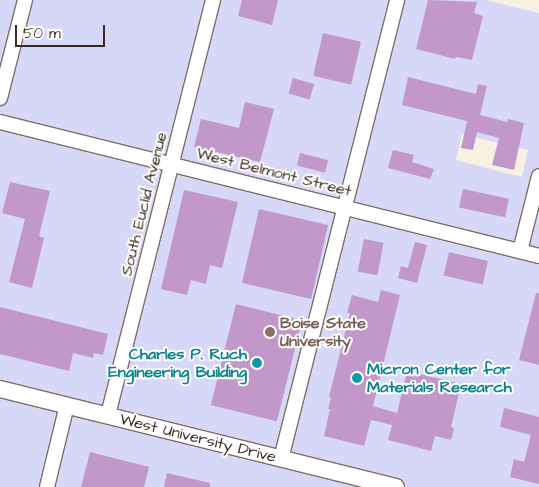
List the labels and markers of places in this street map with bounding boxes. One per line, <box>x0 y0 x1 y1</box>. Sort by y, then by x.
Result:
place label: Boise State University <box>280 313 366 351</box>
marker: Boise State University <box>264 326 276 338</box>
place label: Charles P. Ruch Engineering Building <box>108 344 247 382</box>
marker: Charles P. Ruch Engineering Building <box>251 357 263 369</box>
place label: Micron Center for Materials Research <box>367 359 512 397</box>
marker: Micron Center for Materials Research <box>351 372 363 384</box>

